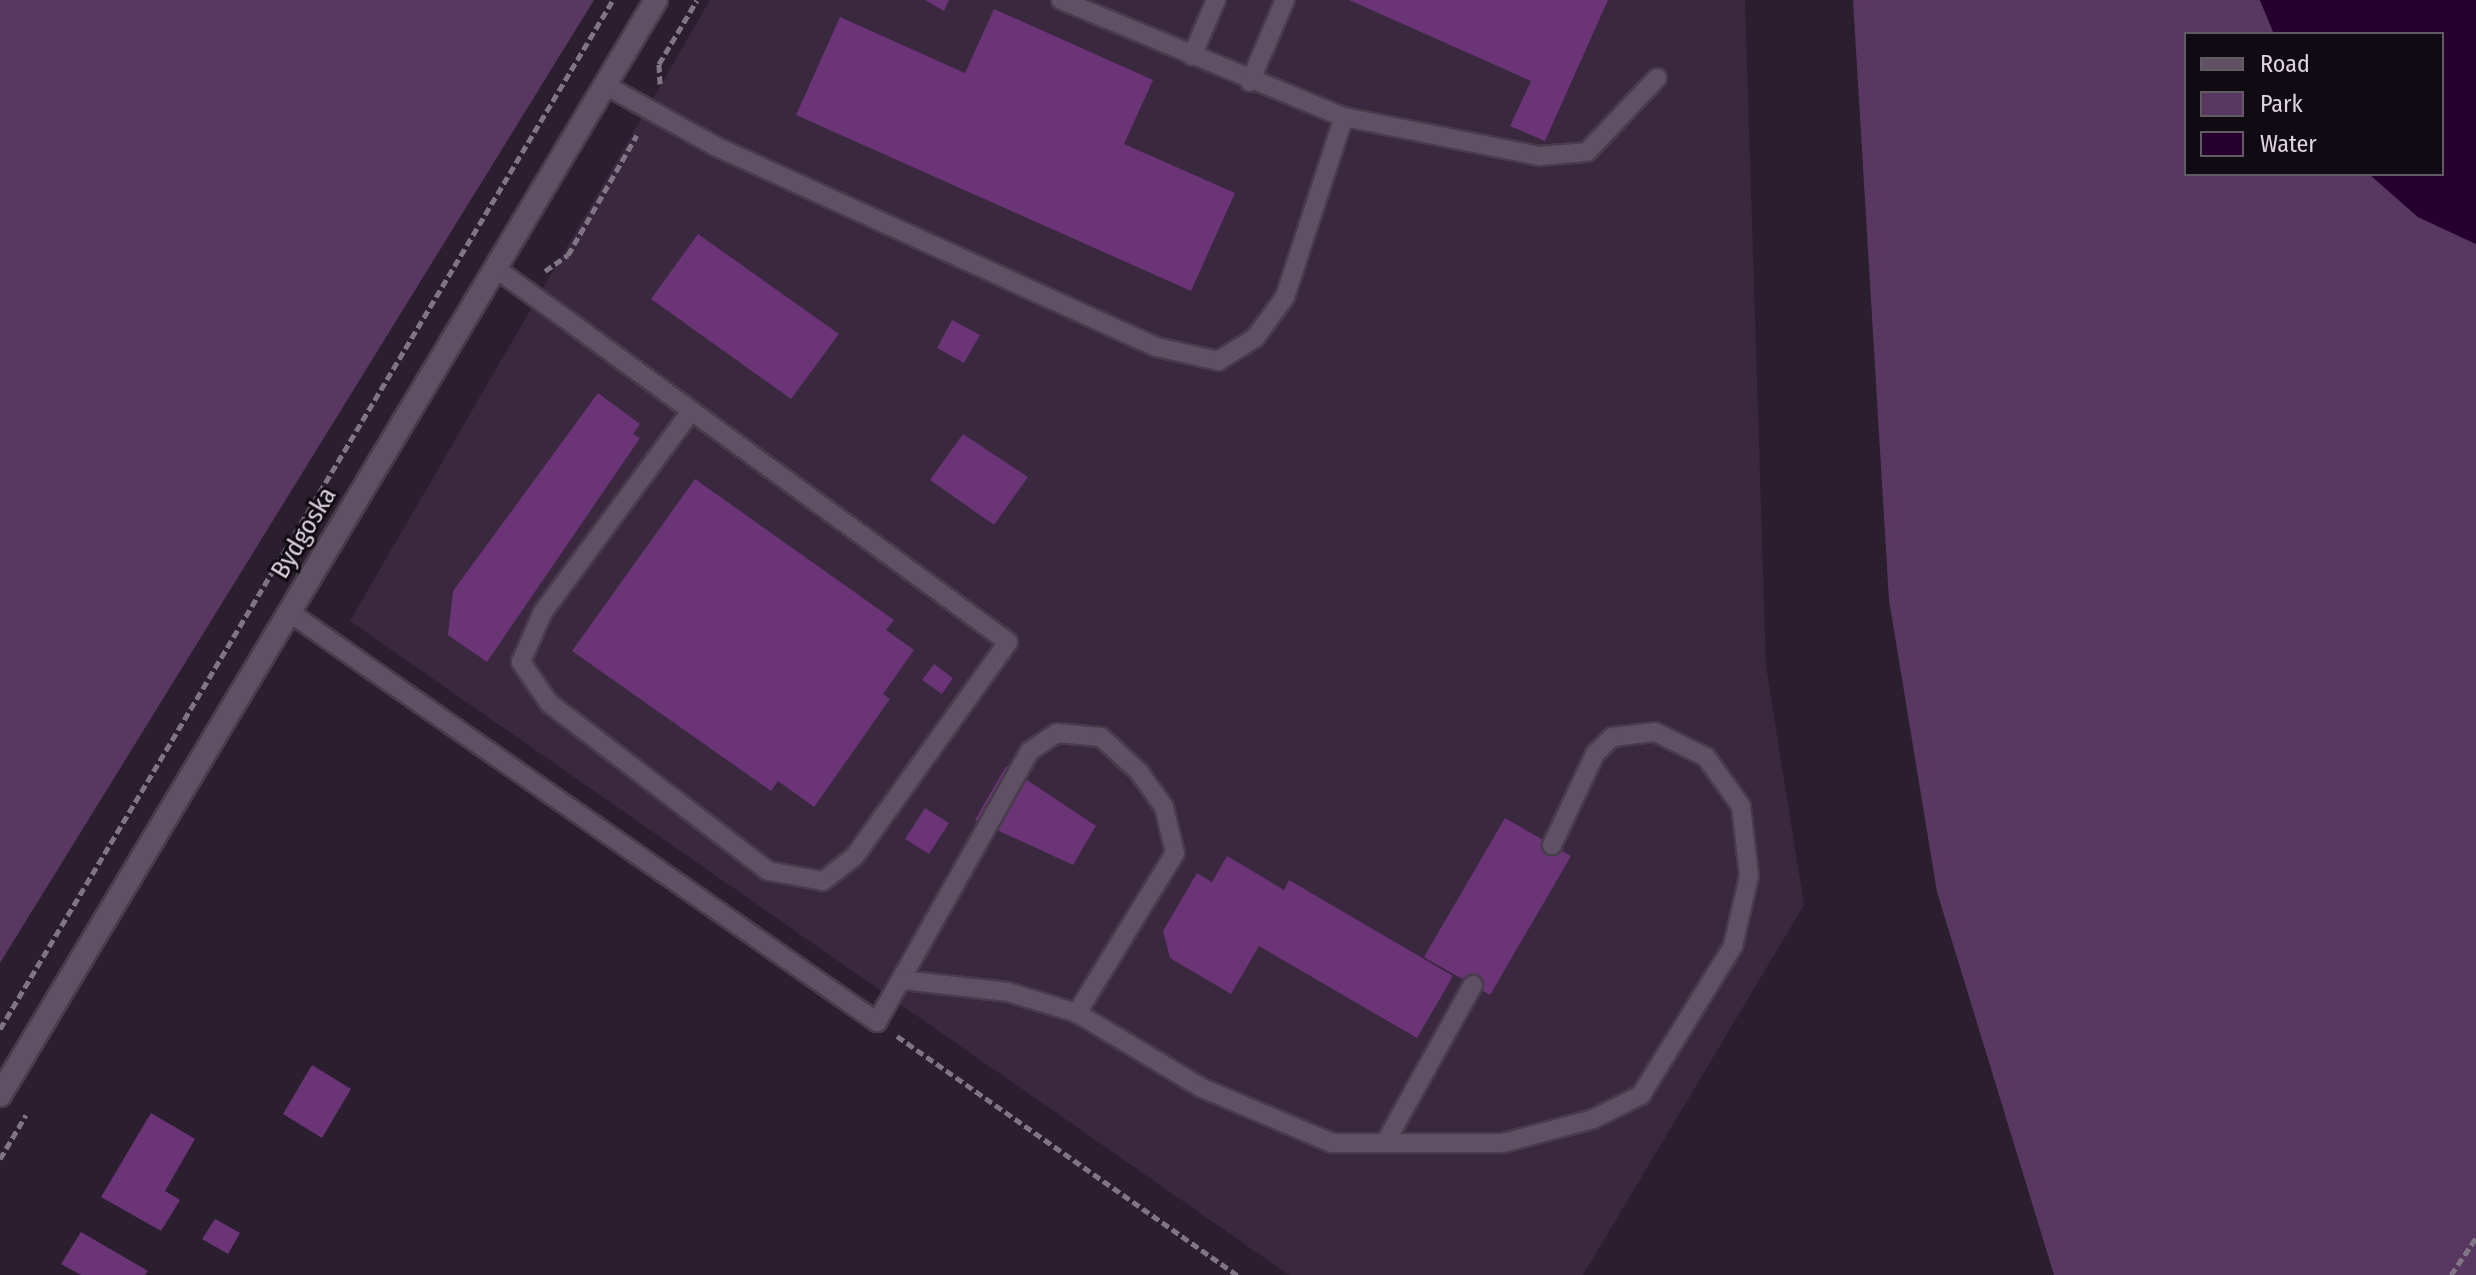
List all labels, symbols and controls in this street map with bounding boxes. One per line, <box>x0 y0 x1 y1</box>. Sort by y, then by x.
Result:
legend <box>2184 32 2444 176</box>
text: Road <box>2260 50 2310 78</box>
text: Park <box>2260 90 2303 118</box>
text: Water <box>2260 130 2317 158</box>
street label: Bydgoska <box>265 482 343 584</box>

